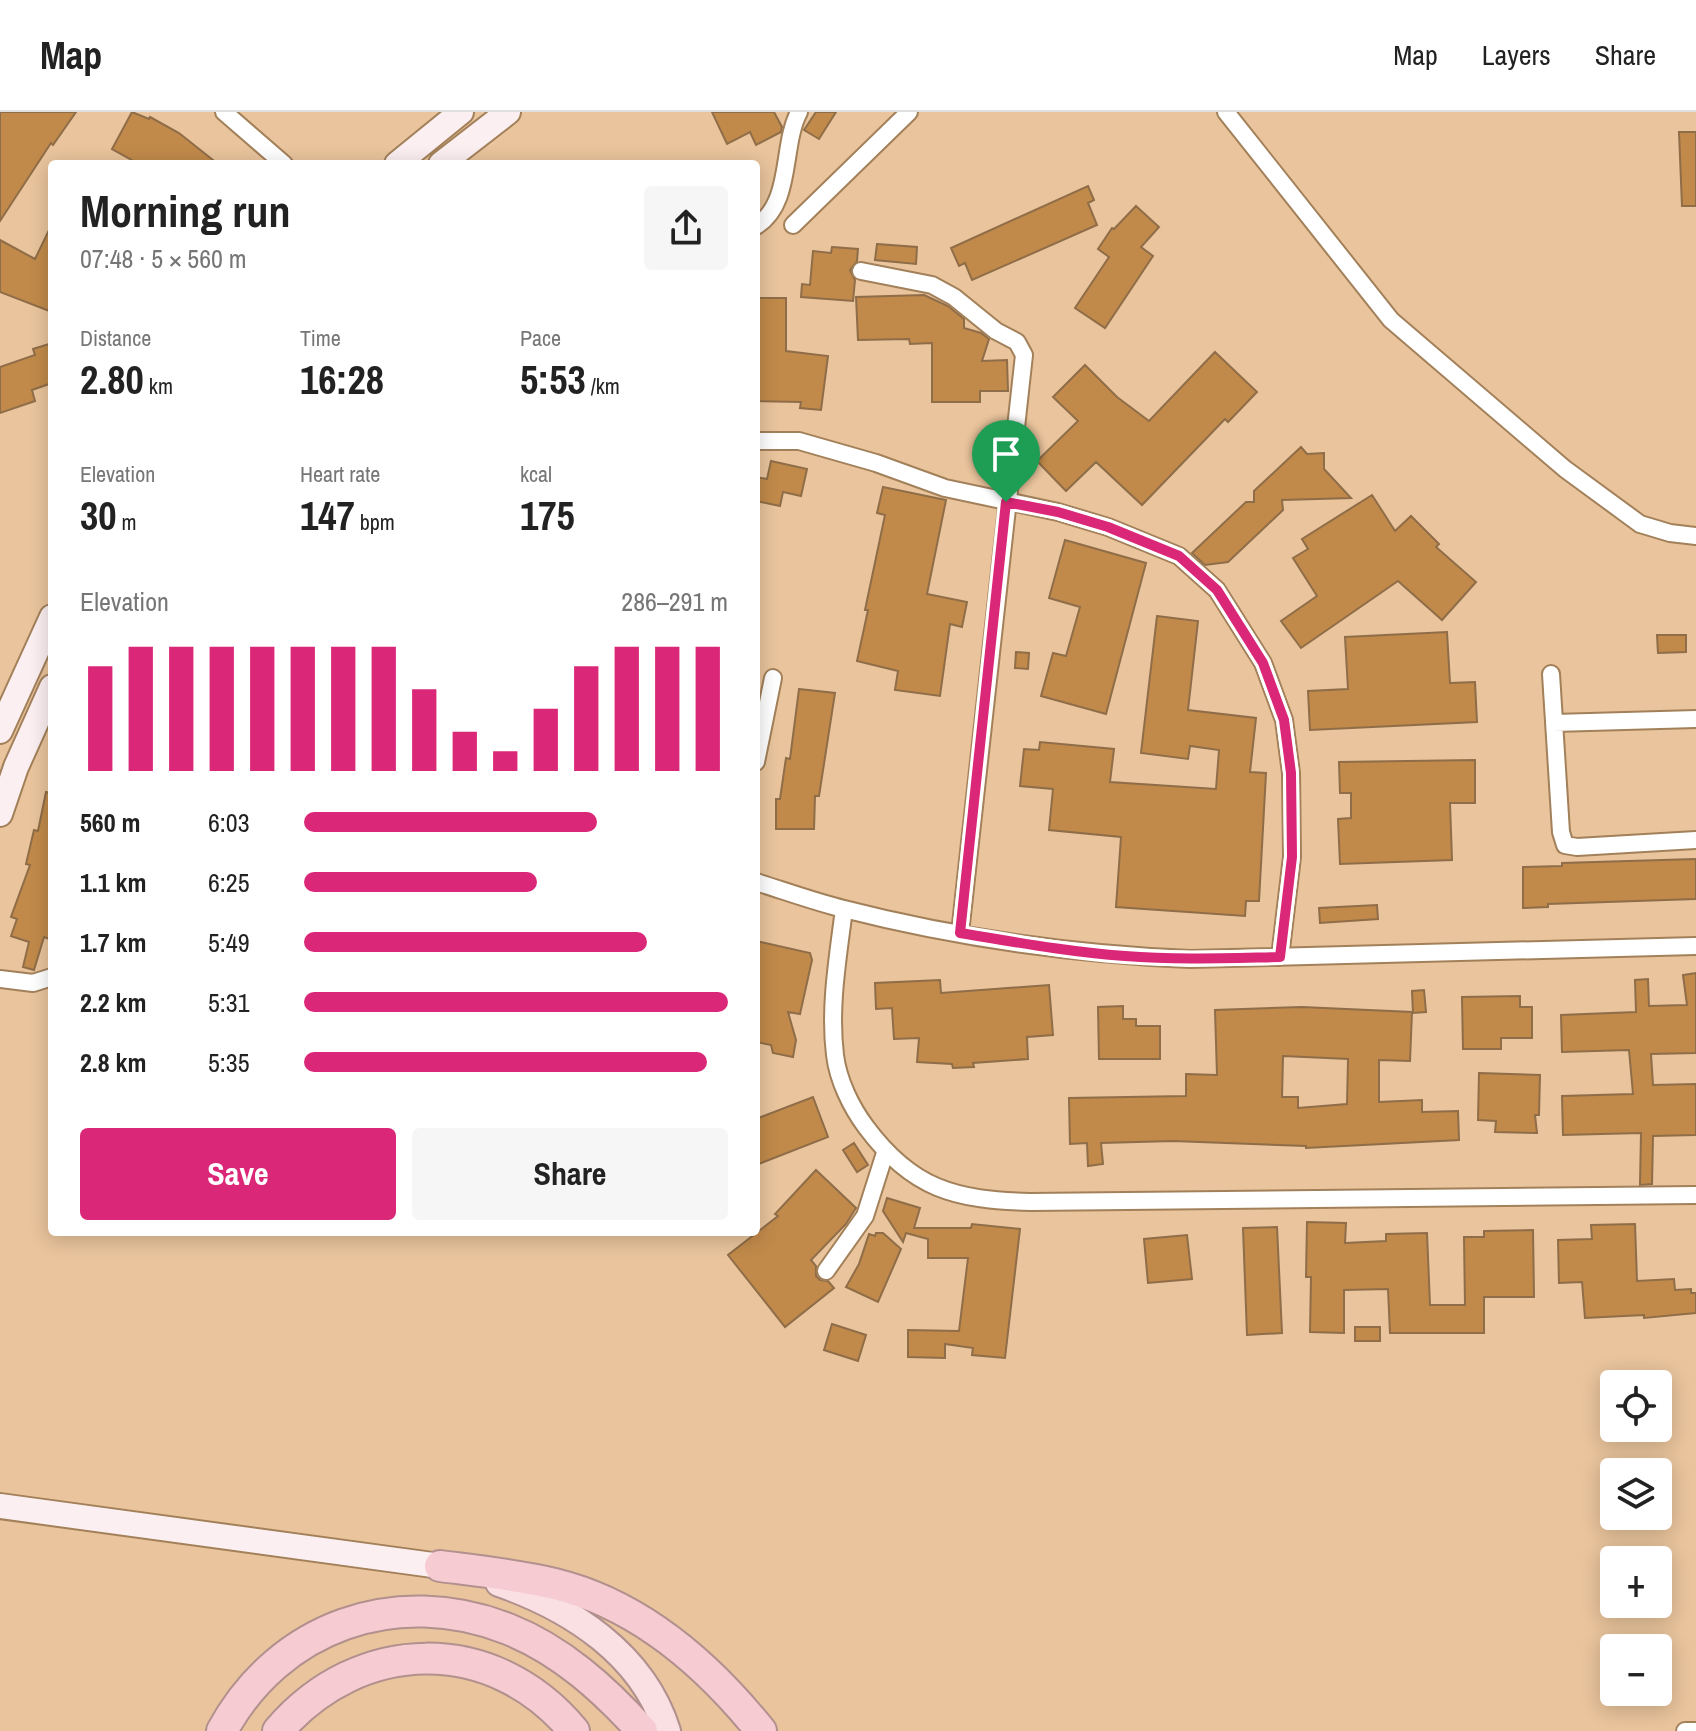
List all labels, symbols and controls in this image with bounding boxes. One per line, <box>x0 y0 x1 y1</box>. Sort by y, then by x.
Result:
text: Map <box>40 30 102 81</box>
text: Map <box>1393 36 1438 74</box>
text: Layers <box>1482 36 1551 74</box>
text: Share <box>1595 36 1656 74</box>
text: Morning run <box>80 181 290 241</box>
button: share <box>644 186 728 270</box>
text: 07:48 · 5 × 560 m <box>80 241 247 276</box>
text: Distance <box>80 323 151 353</box>
text: Time <box>300 323 341 353</box>
text: Pace <box>520 323 561 353</box>
text: 2.80 <box>80 353 144 406</box>
text: 16:28 <box>300 353 384 406</box>
text: 5:53 <box>520 353 586 406</box>
text: km <box>144 371 173 401</box>
text: /km <box>586 371 620 401</box>
pin <box>972 420 1040 502</box>
icon: arrive <box>984 432 1028 476</box>
text: Elevation <box>80 459 155 489</box>
text: Heart rate <box>300 459 380 489</box>
text: kcal <box>520 459 552 489</box>
text: 30 <box>80 489 116 542</box>
text: 147 <box>300 489 355 542</box>
text: 175 <box>520 489 575 542</box>
text: m <box>116 507 137 537</box>
text: bpm <box>355 507 395 537</box>
text: Elevation <box>80 584 169 619</box>
text: 286–291 m <box>621 584 728 619</box>
text: 560 m <box>80 805 140 840</box>
text: 6:03 <box>208 805 250 840</box>
text: 1.1 km <box>80 865 146 900</box>
text: 6:25 <box>208 865 250 900</box>
text: 1.7 km <box>80 925 146 960</box>
text: 5:49 <box>208 925 250 960</box>
text: 2.2 km <box>80 985 146 1020</box>
text: 5:31 <box>208 985 250 1020</box>
text: 2.8 km <box>80 1045 146 1080</box>
text: 5:35 <box>208 1045 250 1080</box>
button: Save <box>80 1128 396 1220</box>
button: Share <box>412 1128 728 1220</box>
map controls <box>1600 1370 1672 1706</box>
button: locate <box>1600 1370 1672 1442</box>
button: layers <box>1600 1458 1672 1530</box>
button: + <box>1600 1546 1672 1618</box>
button: − <box>1600 1634 1672 1706</box>

